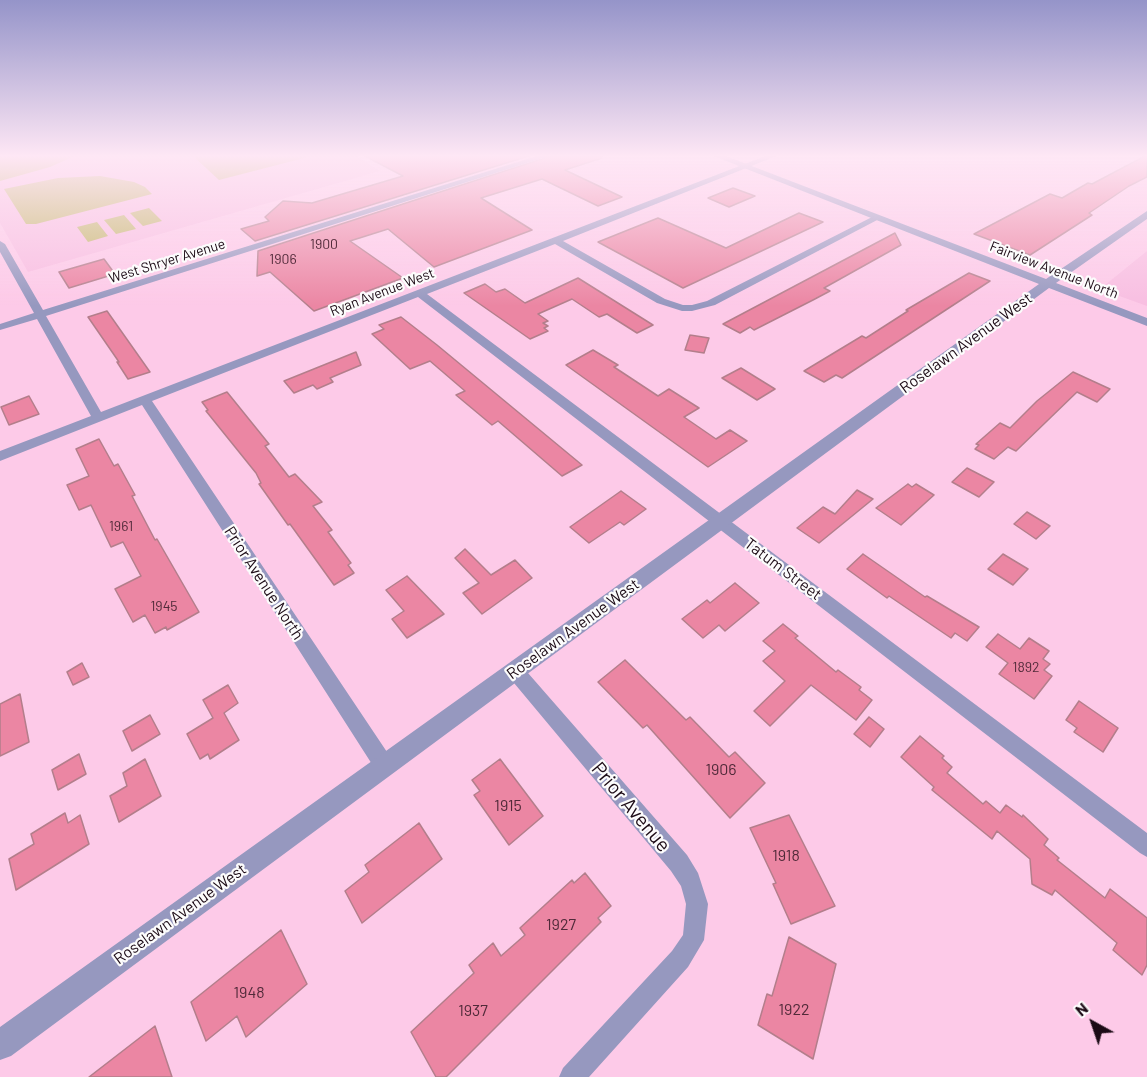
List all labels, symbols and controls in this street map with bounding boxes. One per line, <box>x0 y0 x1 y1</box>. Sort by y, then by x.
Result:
street label: West Shryer Avenue <box>107 235 227 287</box>
house number: 1900 <box>310 236 338 252</box>
street label: Fairview Avenue North <box>987 238 1121 302</box>
house number: 1906 <box>269 251 297 267</box>
street label: Ryan Avenue West <box>327 264 437 320</box>
street label: Roselawn Avenue West <box>896 289 1036 397</box>
house number: 1961 <box>109 518 133 534</box>
street label: Prior Avenue North <box>220 523 308 643</box>
street label: Tatum Street <box>741 534 825 604</box>
street label: Roselawn Avenue West <box>503 575 643 683</box>
house number: 1945 <box>150 598 178 614</box>
house number: 1892 <box>1013 659 1039 675</box>
street label: Prior Avenue <box>586 757 676 857</box>
house number: 1906 <box>705 760 737 780</box>
house number: 1915 <box>494 796 522 816</box>
house number: 1918 <box>772 846 800 866</box>
street label: Roselawn Avenue West <box>110 860 250 968</box>
house number: 1927 <box>546 915 576 935</box>
house number: 1948 <box>233 983 265 1003</box>
north arrow <box>1063 993 1123 1053</box>
text: N <box>1071 998 1091 1020</box>
house number: 1922 <box>778 1000 810 1020</box>
house number: 1937 <box>458 1001 488 1021</box>

